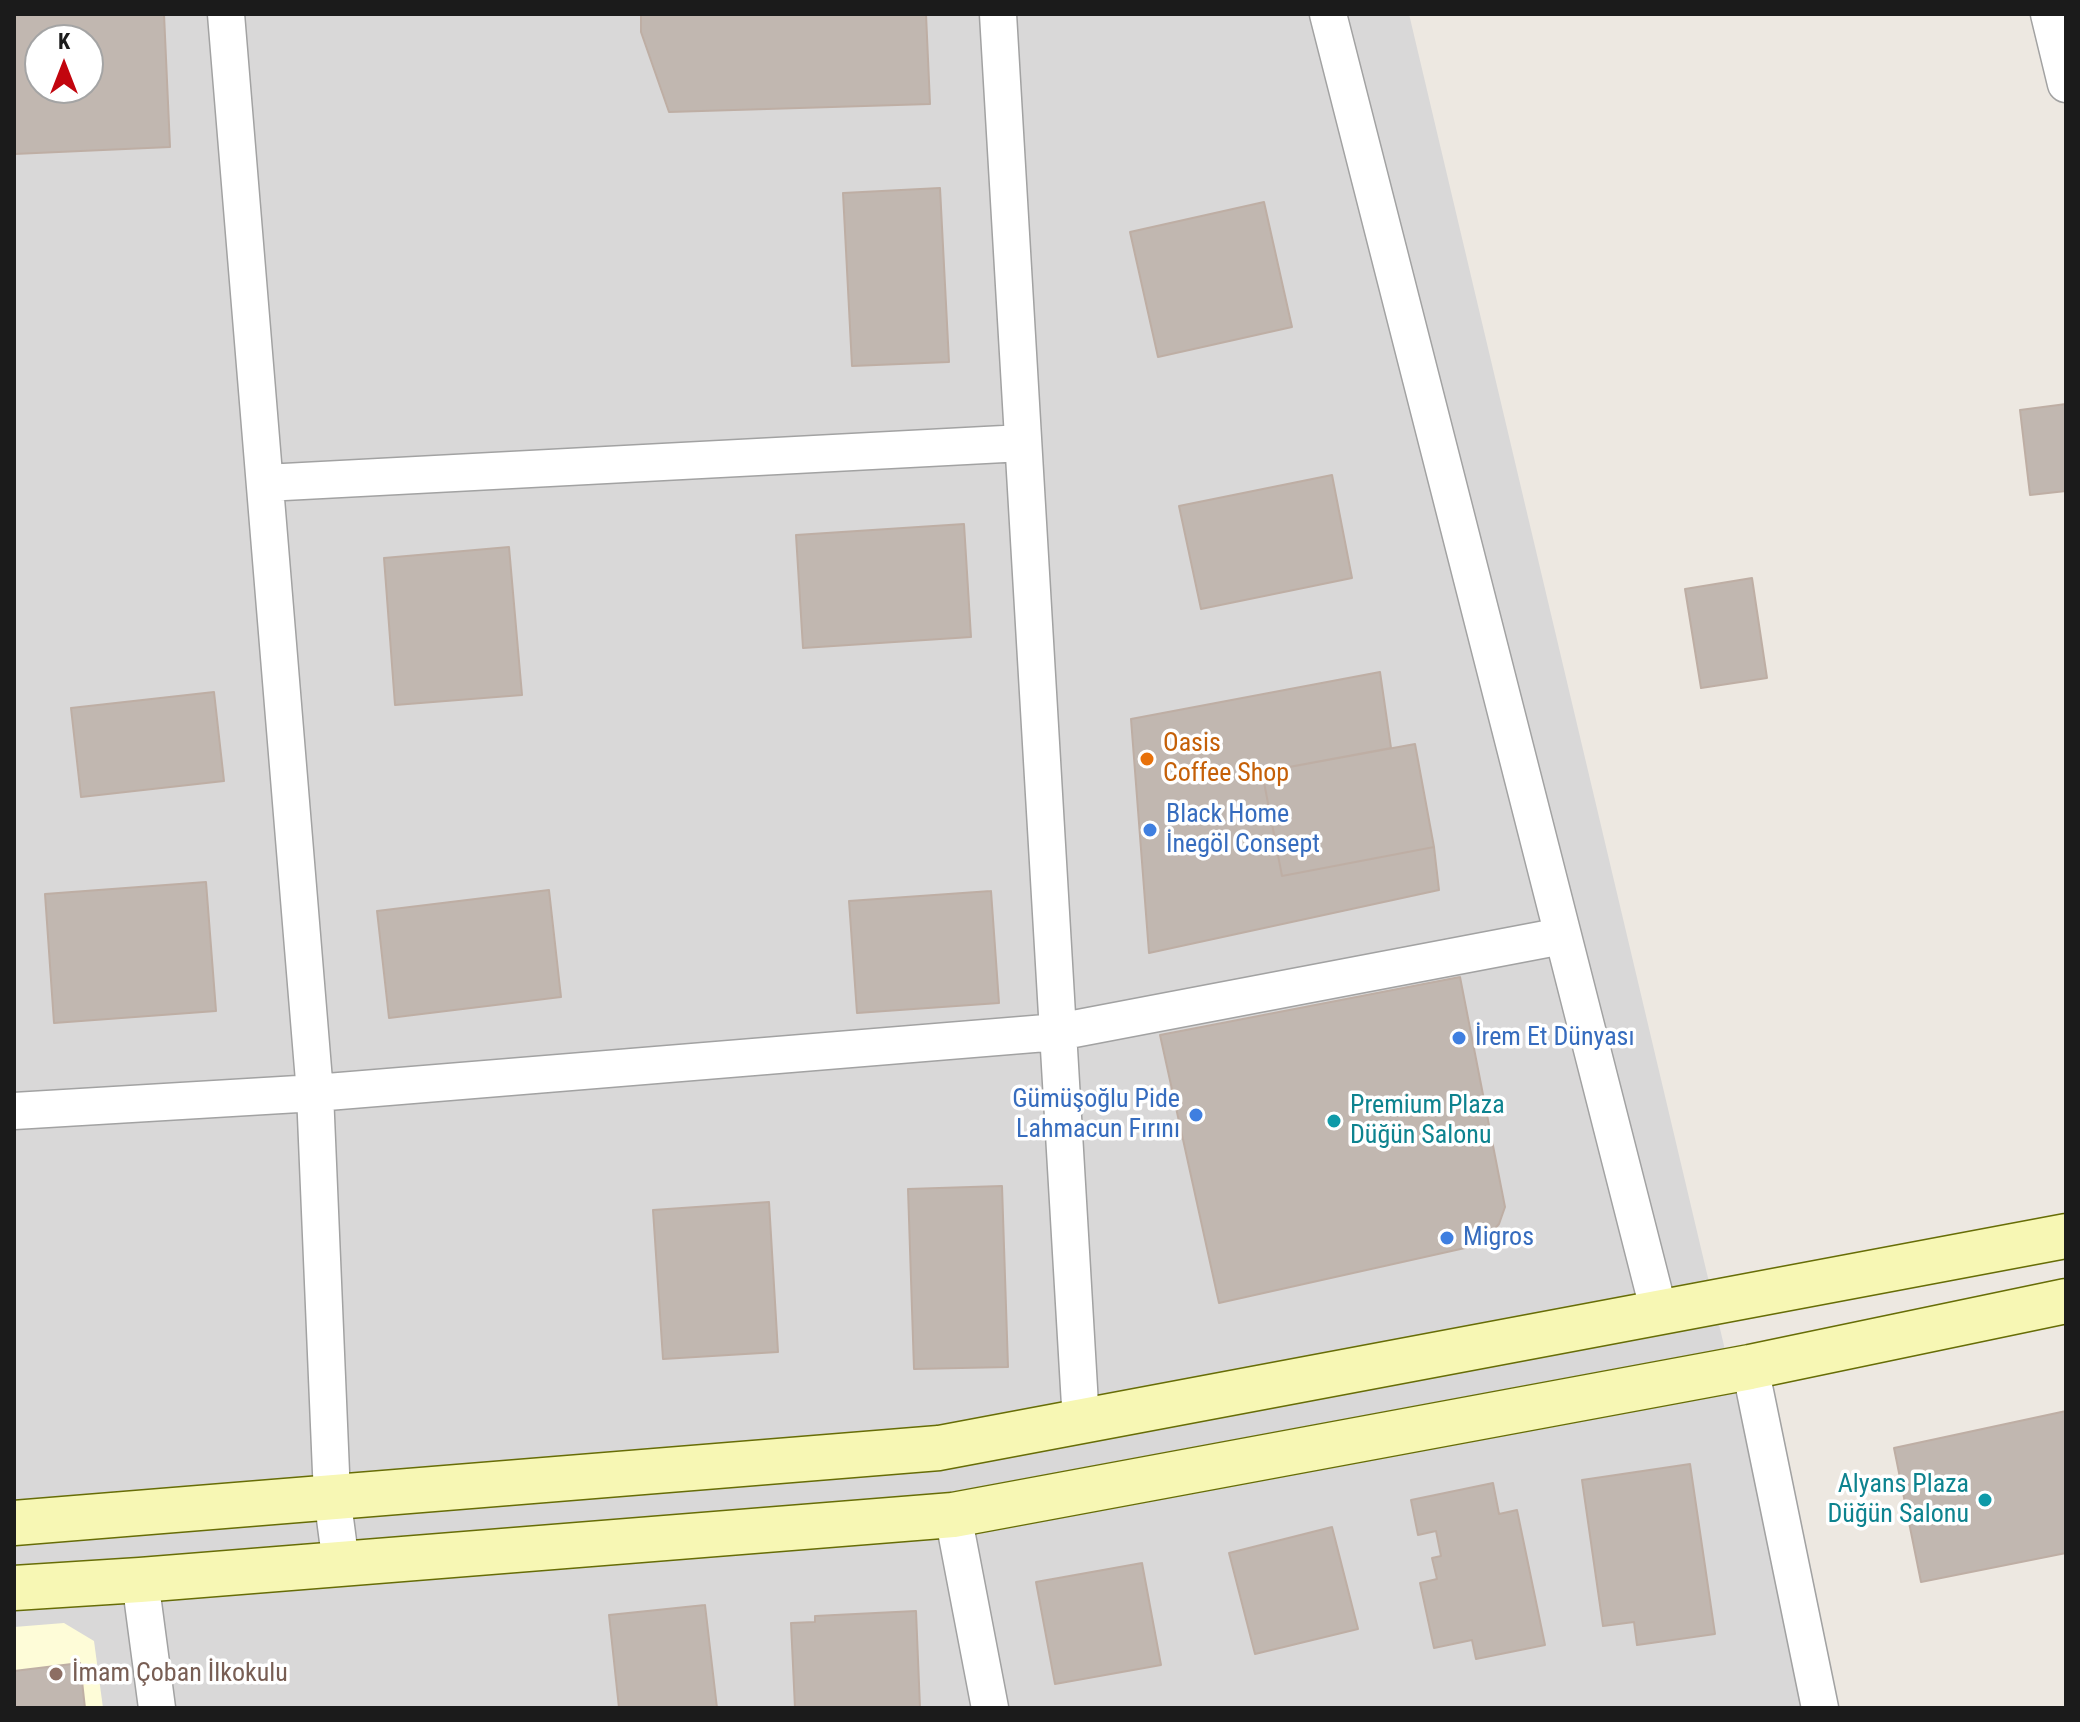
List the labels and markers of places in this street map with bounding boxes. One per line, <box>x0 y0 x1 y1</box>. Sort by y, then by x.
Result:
place label: Oasis Coffee Shop <box>1163 728 1289 790</box>
marker: Oasis Coffee Shop <box>1138 750 1156 768</box>
place label: Black Home İnegöl Consept <box>1166 799 1320 860</box>
marker: Black Home İnegöl Consept <box>1141 821 1159 839</box>
place label: İrem Et Dünyası <box>1475 1022 1635 1054</box>
marker: İrem Et Dünyası <box>1450 1029 1468 1047</box>
place label: Gümüşoğlu Pide Lahmacun Fırını <box>1012 1084 1180 1146</box>
place label: Premium Plaza Düğün Salonu <box>1350 1090 1505 1152</box>
marker: Gümüşoğlu Pide Lahmacun Fırını <box>1187 1106 1205 1124</box>
marker: Premium Plaza Düğün Salonu <box>1325 1112 1343 1130</box>
place label: Migros <box>1463 1222 1534 1254</box>
marker: Migros <box>1438 1229 1456 1247</box>
place label: Alyans Plaza Düğün Salonu <box>1828 1469 1969 1530</box>
marker: Alyans Plaza Düğün Salonu <box>1976 1491 1994 1509</box>
place label: İmam Çoban İlkokulu <box>72 1658 288 1690</box>
marker: İmam Çoban İlkokulu <box>47 1665 65 1683</box>

